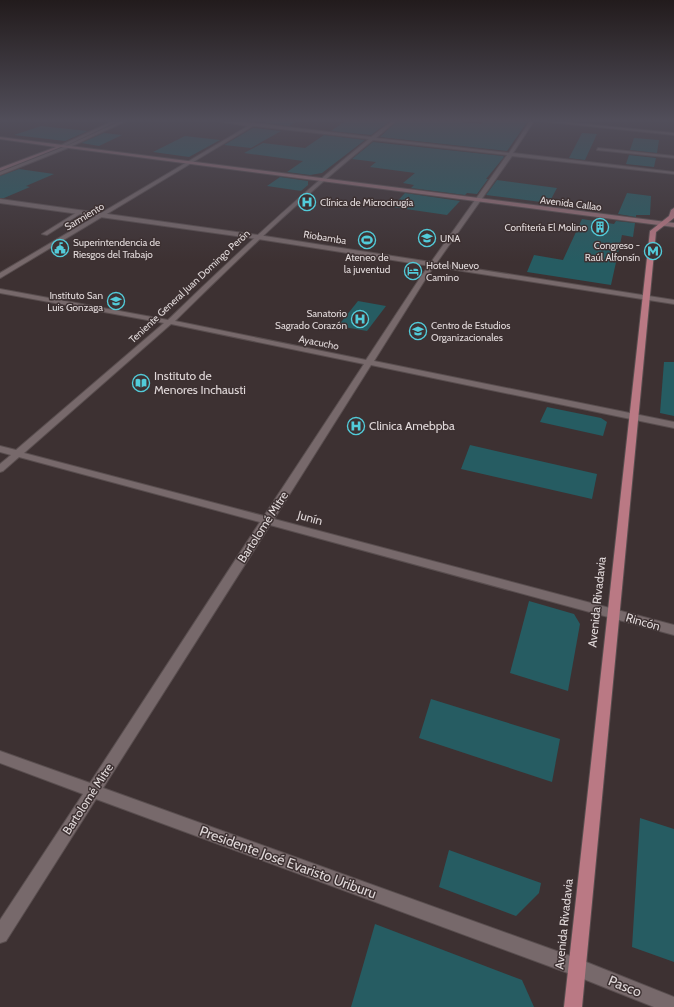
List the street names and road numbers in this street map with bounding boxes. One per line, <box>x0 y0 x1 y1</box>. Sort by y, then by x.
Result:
street label: Avenida Callao <box>539 193 603 214</box>
street label: Sarmiento <box>62 199 107 233</box>
street label: Teniente General Juan Domingo Perón <box>126 227 253 346</box>
street label: Riobamba <box>303 228 347 247</box>
street label: Ayacucho <box>298 332 341 353</box>
street label: Bartolomé Mitre <box>234 488 291 565</box>
street label: Junín <box>295 507 325 528</box>
street label: Avenida Rivadavia <box>584 556 609 648</box>
street label: Rincón <box>624 609 662 634</box>
street label: Bartolomé Mitre <box>59 760 116 837</box>
street label: Presidente José Evaristo Uriburu <box>197 822 379 902</box>
street label: Avenida Rivadavia <box>551 878 576 970</box>
street label: Pasco <box>606 971 645 1001</box>

